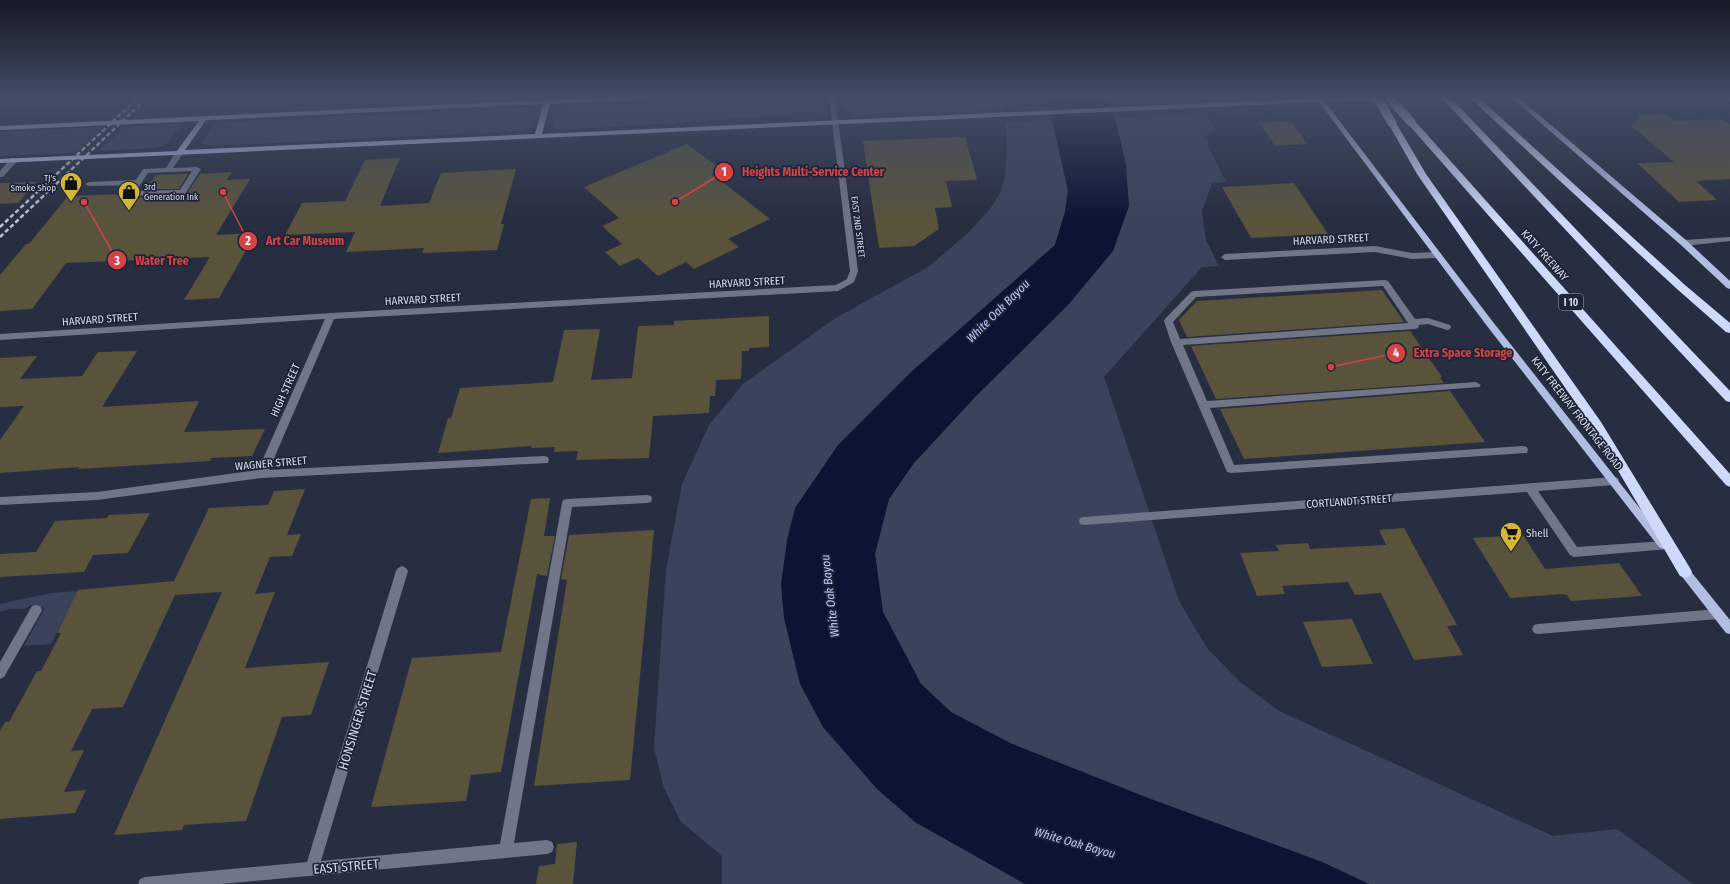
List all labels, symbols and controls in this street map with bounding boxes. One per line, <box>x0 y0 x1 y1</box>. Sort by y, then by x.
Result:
callout: Heights Multi-Service Center <box>714 160 892 184</box>
text: 1 <box>721 165 727 179</box>
text: Heights Multi-Service Center <box>742 165 885 179</box>
shop icon: TJ's Smoke Shop <box>58 170 84 203</box>
place label: TJ's Smoke Shop <box>10 173 56 193</box>
shop icon: 3rd Generation Ink <box>116 179 142 212</box>
place label: 3rd Generation Ink <box>144 182 199 202</box>
street label: EAST 2ND STREET <box>849 196 867 259</box>
street label: KATY FREEWAY <box>1518 227 1571 284</box>
callout: Art Car Museum <box>238 229 352 253</box>
street label: HARVARD STREET <box>1293 231 1370 248</box>
text: 2 <box>244 234 251 248</box>
text: Art Car Museum <box>265 234 344 248</box>
callout: Water Tree <box>107 248 197 272</box>
text: 3 <box>113 254 120 268</box>
text: Water Tree <box>135 254 189 268</box>
street label: HARVARD STREET <box>709 274 786 291</box>
water label: White Oak Bayou <box>964 277 1032 345</box>
street label: HARVARD STREET <box>385 291 462 308</box>
road number: I 10 <box>1559 294 1583 310</box>
street label: HARVARD STREET <box>62 310 139 329</box>
callout: Extra Space Storage <box>1386 341 1520 365</box>
text: 4 <box>1393 346 1399 360</box>
text: Extra Space Storage <box>1414 346 1512 360</box>
street label: KATY FREEWAY FRONTAGE ROAD <box>1528 354 1625 473</box>
street label: HIGH STREET <box>268 361 303 419</box>
street label: WAGNER STREET <box>234 454 309 473</box>
street label: CORTLANDT STREET <box>1306 492 1393 511</box>
supermarket icon: Shell <box>1498 520 1524 553</box>
place label: Shell <box>1526 527 1549 540</box>
water label: White Oak Bayou <box>818 554 842 638</box>
street label: HONSINGER STREET <box>335 669 380 772</box>
water label: White Oak Bayou <box>1033 825 1117 861</box>
street label: EAST STREET <box>313 856 379 877</box>

